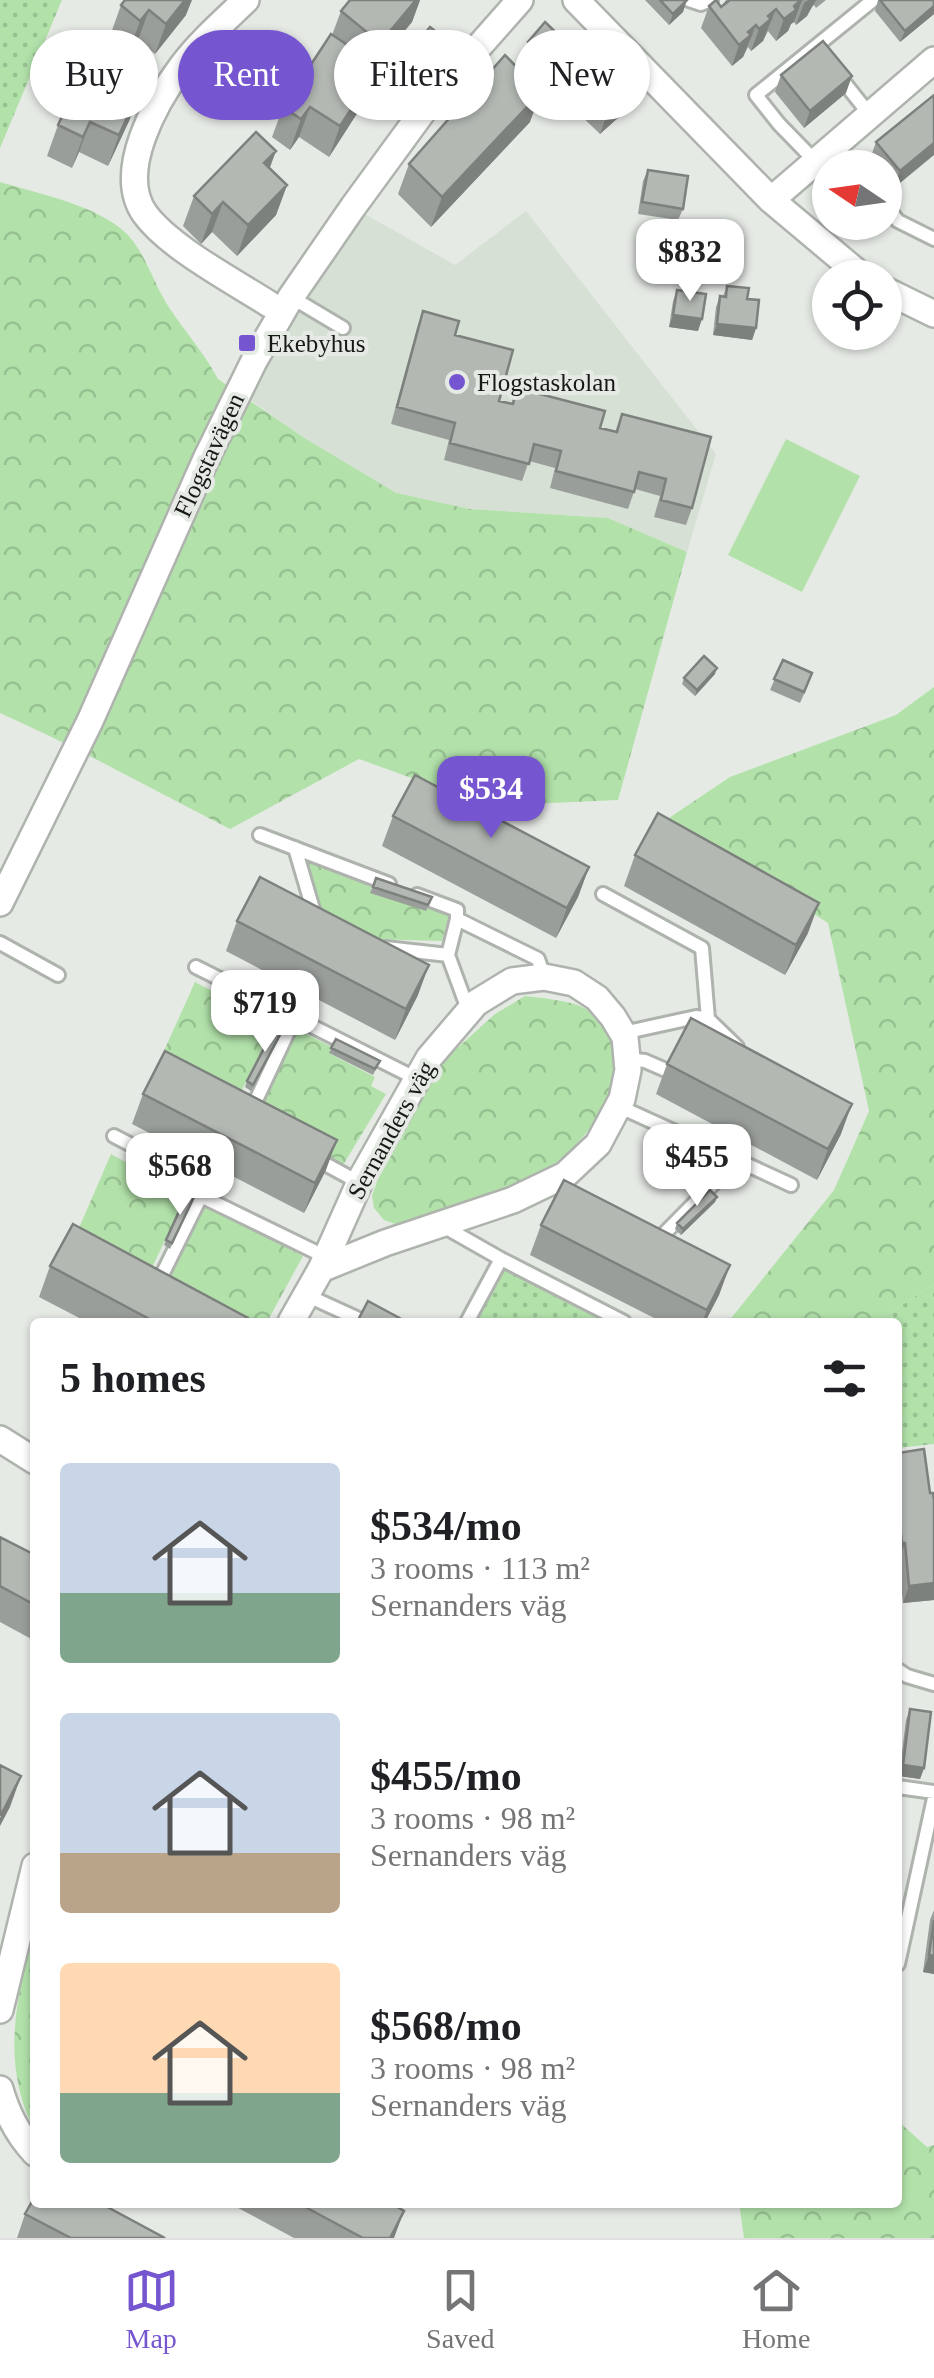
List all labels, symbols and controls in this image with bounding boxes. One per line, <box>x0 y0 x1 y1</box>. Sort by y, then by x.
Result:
chip: Buy <box>30 30 158 120</box>
chip: Rent <box>178 30 314 120</box>
chip: Filters <box>334 30 494 120</box>
chip: New <box>514 30 650 120</box>
north arrow <box>812 150 902 240</box>
map controls <box>812 150 902 350</box>
pin: $832 <box>631 219 749 304</box>
text: $832 <box>658 233 722 269</box>
button: locate <box>812 260 902 350</box>
place label: Ekebyhus <box>267 330 366 357</box>
marker: Ekebyhus <box>236 332 258 354</box>
place label: Flogstaskolan <box>477 369 616 396</box>
marker: Flogstaskolan <box>446 371 468 393</box>
street label: Flogstavägen <box>169 388 250 521</box>
pin: $534 <box>432 756 550 841</box>
text: $534 <box>459 770 523 806</box>
pin: $719 <box>206 970 324 1055</box>
text: $719 <box>233 984 297 1020</box>
street label: Sernanders väg <box>342 1056 440 1204</box>
pin: $455 <box>638 1124 756 1209</box>
pin: $568 <box>121 1133 239 1218</box>
text: $455 <box>665 1138 729 1174</box>
text: $568 <box>148 1147 212 1183</box>
icon: filters <box>817 1351 872 1406</box>
text: 5 homes <box>60 1355 206 1401</box>
icon: home <box>140 1503 260 1623</box>
text: $534/mo <box>370 1503 522 1549</box>
text: 3 rooms · 113 m² <box>370 1550 590 1586</box>
text: Sernanders väg <box>370 1587 566 1623</box>
icon: home <box>140 1753 260 1873</box>
text: $455/mo <box>370 1753 522 1799</box>
text: 3 rooms · 98 m² <box>370 1800 575 1836</box>
text: Sernanders väg <box>370 1837 566 1873</box>
icon: home <box>140 2003 260 2123</box>
text: $568/mo <box>370 2003 522 2049</box>
text: 3 rooms · 98 m² <box>370 2050 575 2086</box>
text: Sernanders väg <box>370 2087 566 2123</box>
tab: Map <box>124 2263 179 2355</box>
tab: Saved <box>426 2263 495 2355</box>
tab: Home <box>742 2263 810 2355</box>

